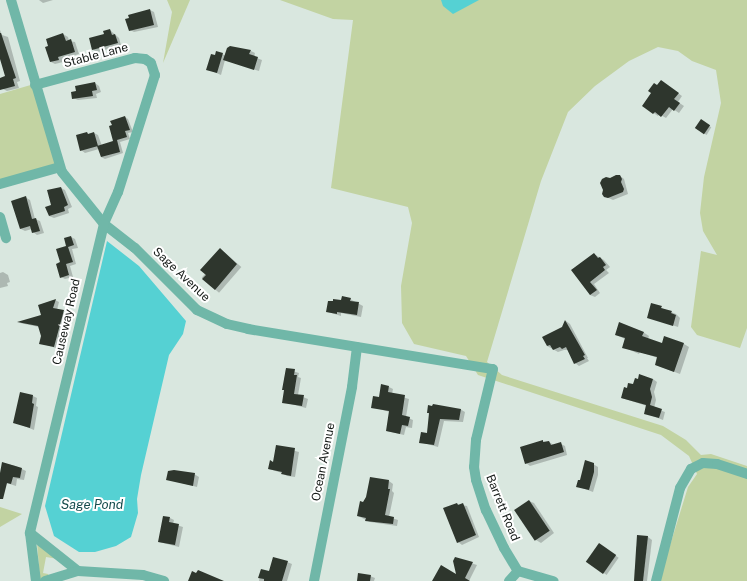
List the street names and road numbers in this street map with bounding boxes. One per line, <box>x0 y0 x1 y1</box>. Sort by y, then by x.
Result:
street label: Stable Lane <box>62 40 130 72</box>
street label: Sage Avenue <box>149 245 213 305</box>
street label: Causeway Road <box>50 278 84 366</box>
street label: Ocean Avenue <box>309 422 339 502</box>
street label: Barrett Road <box>482 473 522 543</box>

